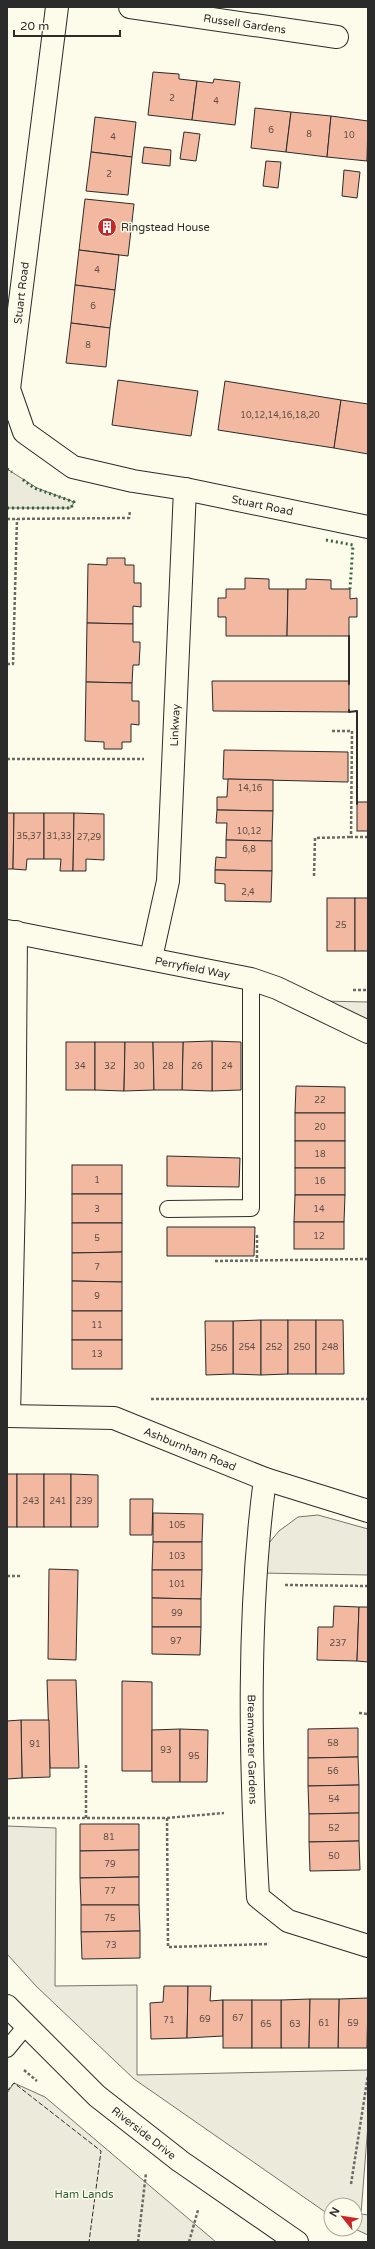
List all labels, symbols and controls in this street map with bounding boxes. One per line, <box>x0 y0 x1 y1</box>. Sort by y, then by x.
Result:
scale bar <box>14 12 120 38</box>
street label: Russell Gardens <box>202 12 287 37</box>
text: 20 m <box>20 19 49 33</box>
house number: 2 <box>169 93 175 104</box>
house number: 4 <box>213 96 219 107</box>
house number: 6 <box>268 125 274 136</box>
house number: 8 <box>306 129 312 140</box>
house number: 10 <box>343 130 355 141</box>
house number: 4 <box>110 132 116 143</box>
house number: 2 <box>106 169 112 180</box>
building icon: Ringstead House <box>96 216 118 238</box>
place label: Ringstead House <box>121 221 210 234</box>
street label: Stuart Road <box>11 261 32 325</box>
house number: 4 <box>94 265 100 276</box>
house number: 6 <box>90 301 96 312</box>
house number: 8 <box>85 340 91 351</box>
house number: 10,12,14,16,18,20 <box>240 410 320 421</box>
street label: Stuart Road <box>230 493 294 518</box>
street label: Linkway <box>168 703 183 747</box>
house number: 14,16 <box>238 783 263 794</box>
house number: 10,12 <box>237 826 261 837</box>
house number: 35,37 <box>17 831 42 842</box>
house number: 31,33 <box>47 831 71 842</box>
house number: 27,29 <box>77 832 102 843</box>
house number: 6,8 <box>242 844 256 855</box>
house number: 2,4 <box>241 887 255 898</box>
house number: 25 <box>335 920 347 931</box>
street label: Perryfield Way <box>154 954 231 982</box>
house number: 34 <box>74 1061 86 1072</box>
house number: 32 <box>104 1061 116 1072</box>
house number: 30 <box>133 1061 145 1072</box>
house number: 28 <box>162 1061 174 1072</box>
house number: 26 <box>191 1061 203 1072</box>
house number: 24 <box>221 1061 233 1072</box>
house number: 22 <box>314 1095 326 1106</box>
house number: 20 <box>314 1122 326 1133</box>
house number: 18 <box>314 1149 326 1160</box>
house number: 1 <box>94 1175 100 1186</box>
house number: 16 <box>314 1176 326 1187</box>
house number: 3 <box>94 1204 100 1215</box>
house number: 14 <box>313 1204 325 1215</box>
house number: 12 <box>313 1231 325 1242</box>
house number: 5 <box>94 1233 100 1244</box>
house number: 7 <box>94 1262 100 1273</box>
house number: 9 <box>94 1291 100 1302</box>
house number: 11 <box>91 1320 103 1331</box>
house number: 254 <box>239 1342 256 1353</box>
house number: 252 <box>266 1342 282 1353</box>
house number: 250 <box>294 1342 311 1353</box>
house number: 248 <box>322 1342 339 1353</box>
house number: 256 <box>211 1343 228 1354</box>
house number: 13 <box>91 1349 103 1360</box>
street label: Ashburnham Road <box>142 1425 238 1474</box>
house number: 243 <box>23 1496 39 1507</box>
house number: 241 <box>50 1496 66 1507</box>
house number: 239 <box>76 1496 93 1507</box>
house number: 105 <box>169 1520 186 1531</box>
house number: 103 <box>169 1551 185 1562</box>
house number: 101 <box>169 1579 185 1590</box>
house number: 99 <box>171 1608 183 1619</box>
house number: 97 <box>170 1636 182 1647</box>
house number: 237 <box>330 1638 347 1649</box>
street label: Breamwater Gardens <box>245 1694 260 1805</box>
house number: 58 <box>327 1738 339 1749</box>
house number: 91 <box>29 1739 41 1750</box>
house number: 93 <box>160 1745 172 1756</box>
house number: 95 <box>188 1751 200 1762</box>
house number: 56 <box>327 1766 339 1777</box>
house number: 54 <box>328 1794 340 1805</box>
house number: 52 <box>328 1823 340 1834</box>
house number: 81 <box>103 1832 115 1843</box>
house number: 50 <box>328 1851 340 1862</box>
house number: 79 <box>104 1859 116 1870</box>
house number: 77 <box>104 1886 116 1897</box>
house number: 75 <box>104 1913 116 1924</box>
house number: 73 <box>105 1940 117 1951</box>
house number: 67 <box>232 2013 244 2024</box>
house number: 69 <box>199 2014 211 2025</box>
house number: 71 <box>163 2015 175 2026</box>
house number: 61 <box>318 2018 330 2029</box>
house number: 59 <box>347 2018 359 2029</box>
house number: 65 <box>260 2019 272 2030</box>
house number: 63 <box>289 2019 301 2030</box>
street label: Riverside Drive <box>109 2104 178 2162</box>
park label: Ham Lands <box>55 2188 113 2201</box>
north arrow <box>323 2197 363 2237</box>
text: N <box>327 2205 343 2219</box>

